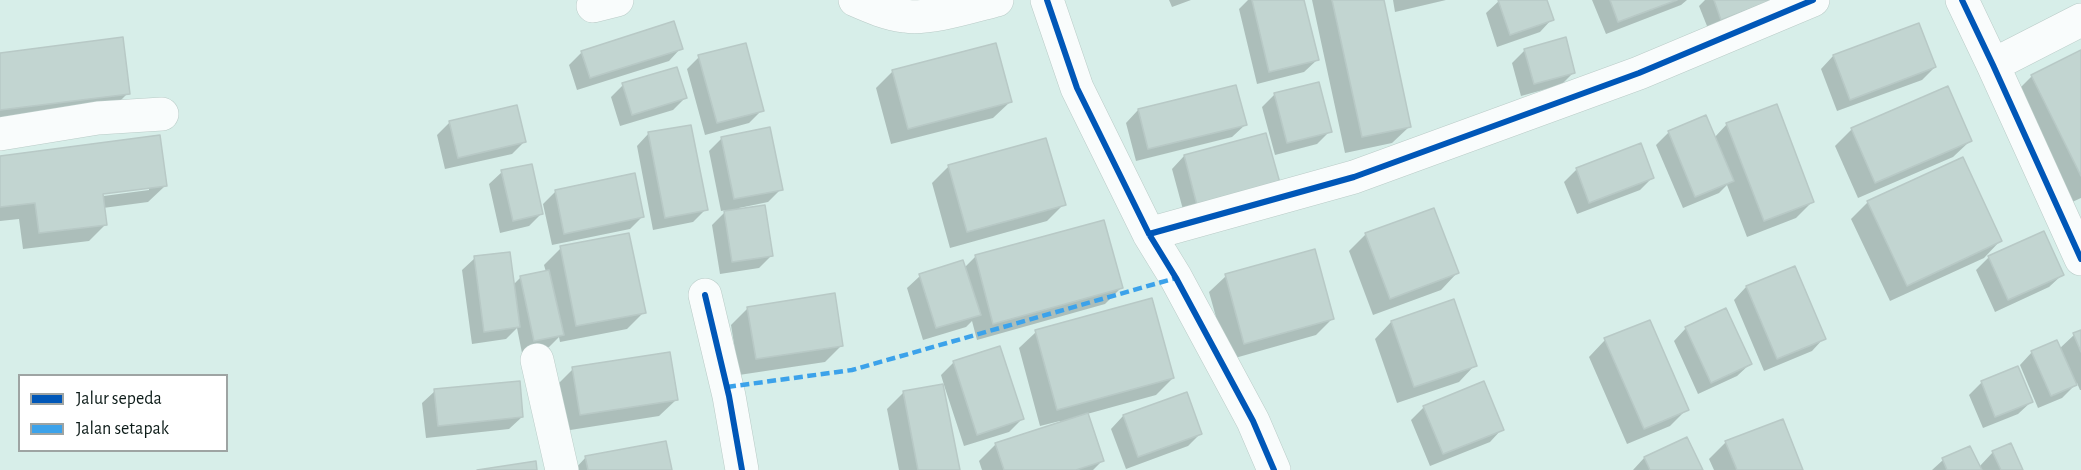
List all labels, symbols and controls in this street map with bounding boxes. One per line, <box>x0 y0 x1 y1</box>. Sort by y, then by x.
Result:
legend <box>18 374 228 452</box>
text: Jalur sepeda <box>76 390 162 408</box>
text: Jalan setapak <box>76 420 169 438</box>

